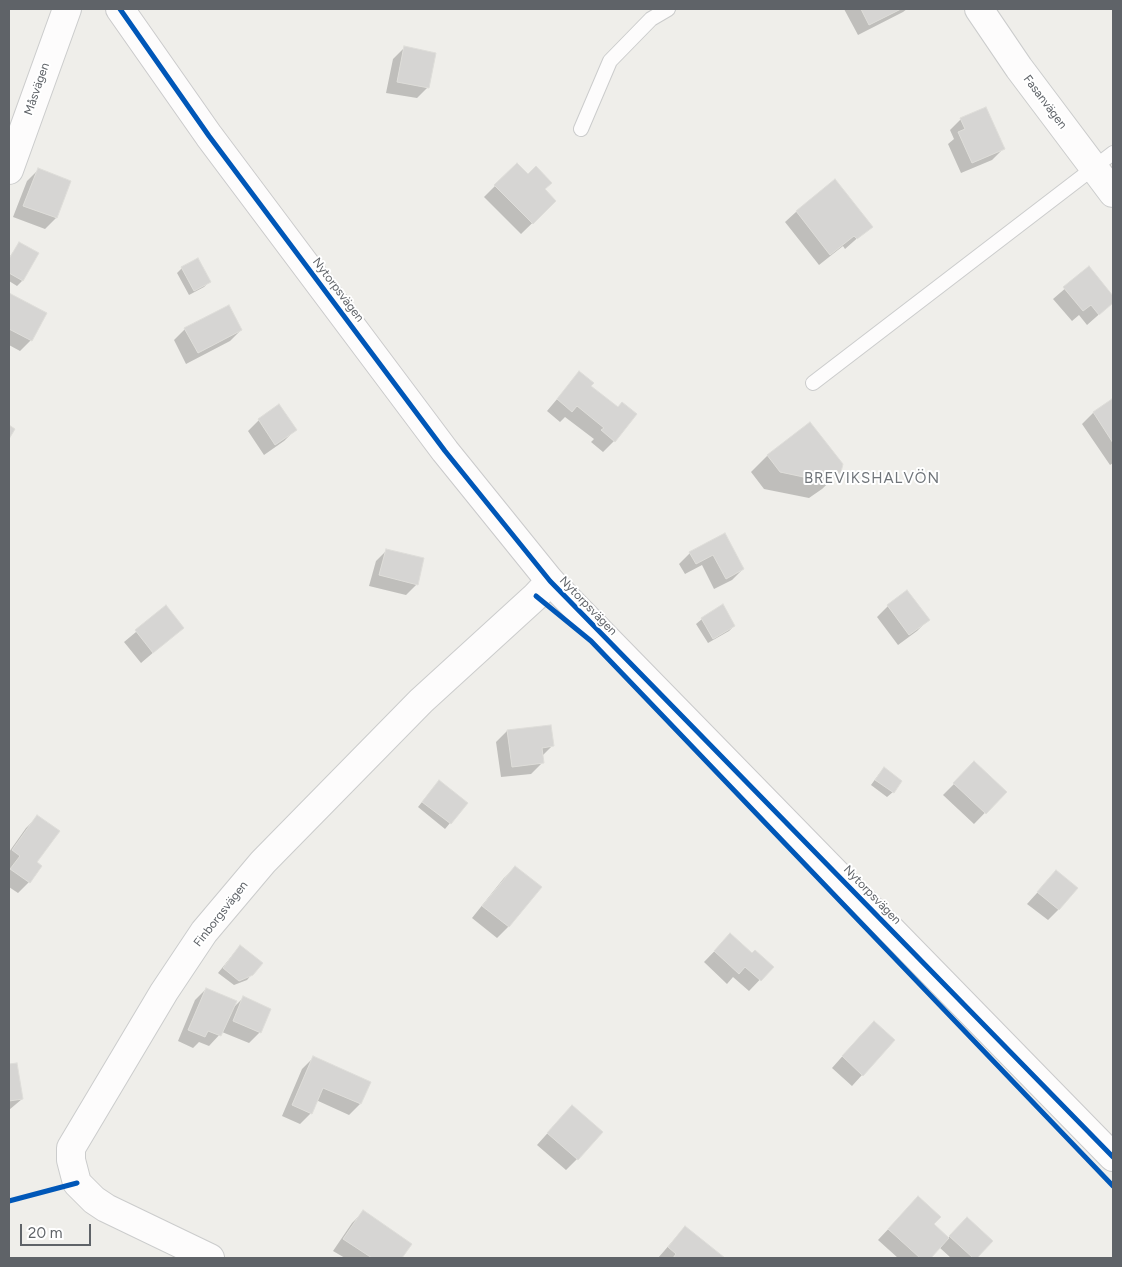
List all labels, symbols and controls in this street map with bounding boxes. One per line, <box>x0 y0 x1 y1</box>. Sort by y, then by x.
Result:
street label: Måsvägen <box>21 61 53 117</box>
street label: Fasanvägen <box>1020 72 1070 132</box>
street label: Nytorpsvägen <box>309 255 367 325</box>
district label: BREVIKSHALVÖN <box>802 470 942 488</box>
street label: Nytorpsvägen <box>556 574 620 638</box>
street label: Nytorpsvägen <box>840 863 904 927</box>
street label: Finborgsvägen <box>191 878 251 950</box>
scale bar <box>22 1214 94 1246</box>
text: 20 m <box>28 1224 62 1242</box>

